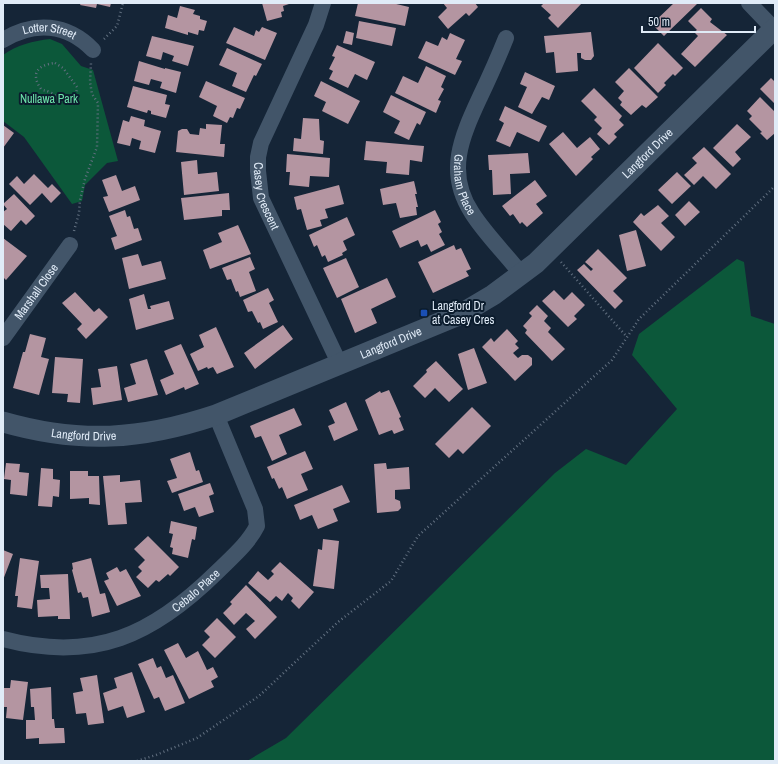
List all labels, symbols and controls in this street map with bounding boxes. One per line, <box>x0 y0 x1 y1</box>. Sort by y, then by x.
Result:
scale bar <box>642 8 755 34</box>
text: 50 m <box>648 14 670 30</box>
street label: Lotter Street <box>21 19 79 43</box>
park label: Nullawa Park <box>20 91 78 107</box>
street label: Langford Drive <box>619 125 676 182</box>
street label: Graham Place <box>450 153 479 218</box>
street label: Casey Crescent <box>250 162 283 233</box>
street label: Marshall Close <box>11 261 62 323</box>
place label: Langford Dr at Casey Cres <box>432 298 494 328</box>
marker: Langford Dr at Casey Cres <box>419 308 429 318</box>
street label: Langford Drive <box>358 323 424 363</box>
street label: Langford Drive <box>50 425 117 444</box>
street label: Cebalo Place <box>169 565 223 616</box>

